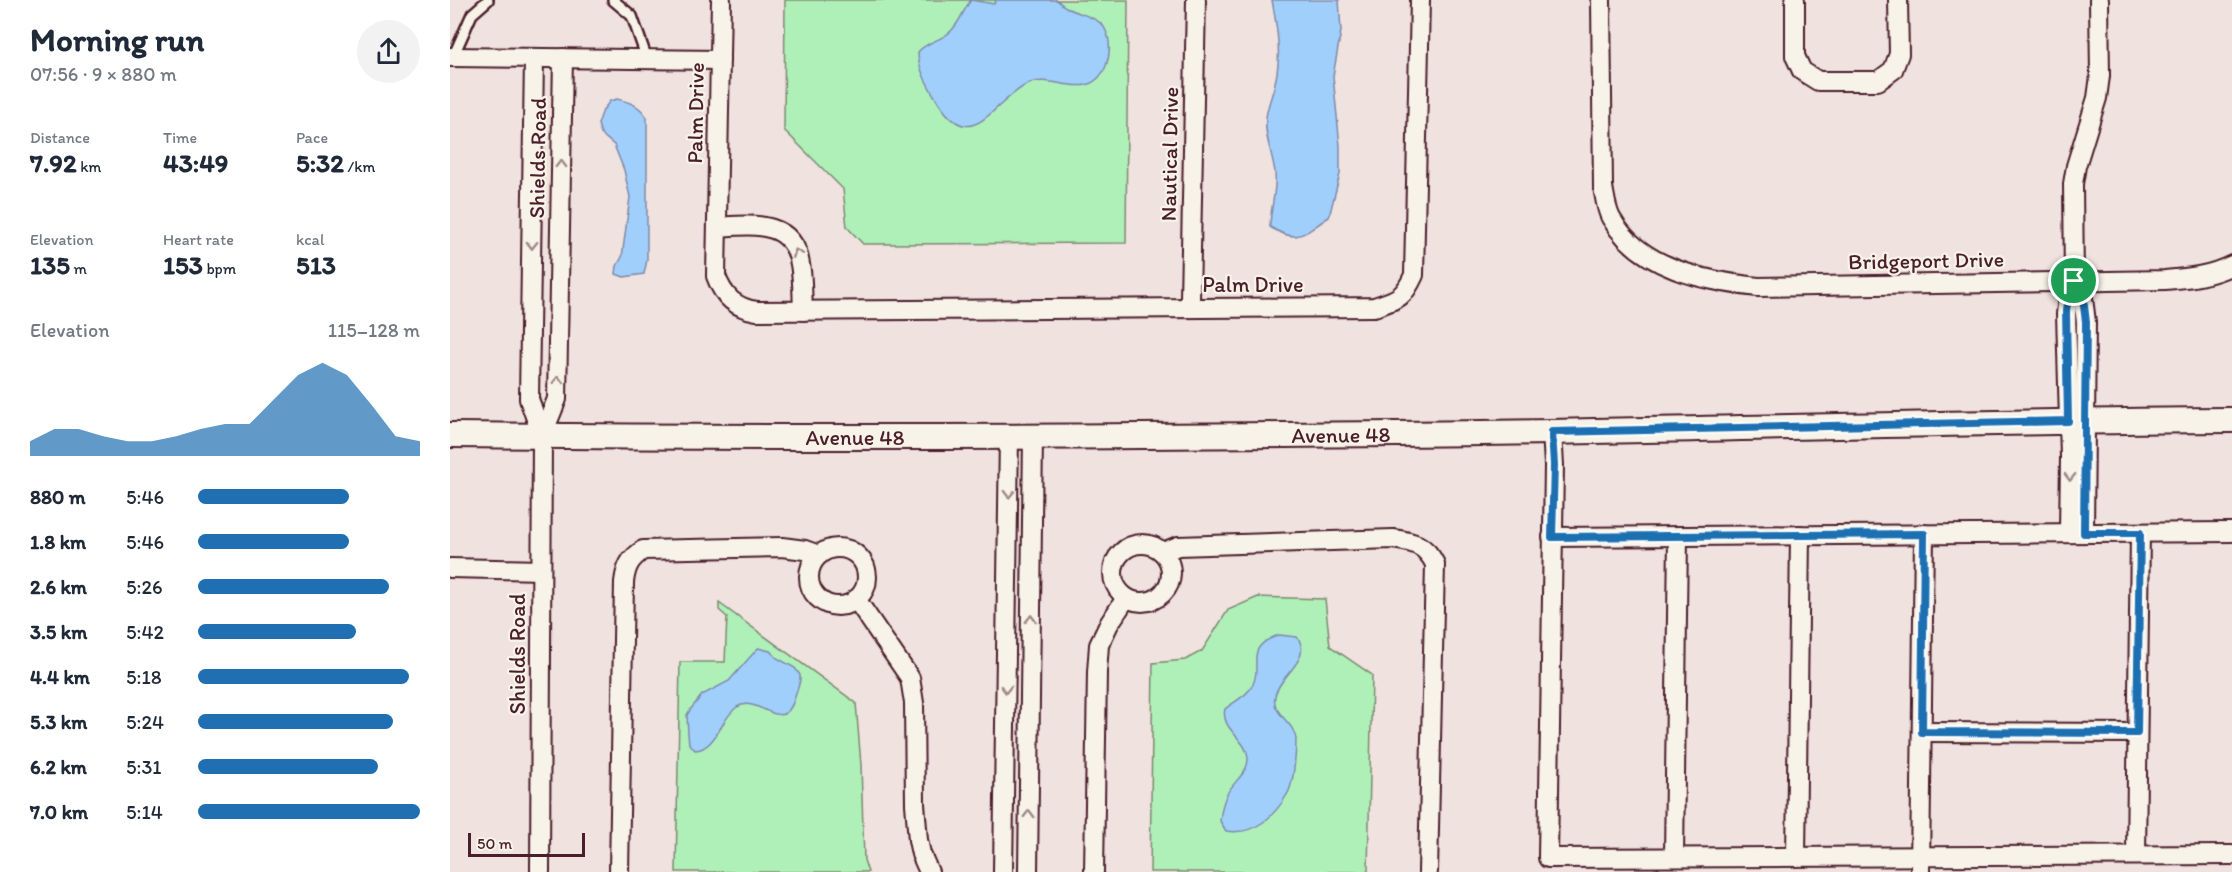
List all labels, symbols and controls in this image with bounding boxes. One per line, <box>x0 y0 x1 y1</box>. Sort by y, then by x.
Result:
text: Morning run <box>30 20 205 59</box>
button: share <box>357 20 420 83</box>
text: 07:56 · 9 × 880 m <box>30 62 177 86</box>
street label: Palm Drive <box>681 62 710 164</box>
street label: Nautical Drive <box>1155 87 1184 222</box>
street label: Shields Road <box>523 97 552 219</box>
text: Distance <box>30 128 90 147</box>
text: Time <box>163 128 197 147</box>
text: Pace <box>296 128 328 147</box>
text: 7.92 <box>30 147 77 179</box>
text: 43:49 <box>163 147 228 179</box>
text: 5:32 <box>296 147 344 179</box>
text: km <box>77 157 101 176</box>
text: /km <box>344 157 375 176</box>
one-way arrow <box>555 160 568 169</box>
text: Elevation <box>30 230 94 249</box>
text: Heart rate <box>163 230 234 249</box>
text: kcal <box>296 230 324 249</box>
one-way arrow <box>526 241 538 250</box>
street label: Bridgeport Drive <box>1848 246 2004 275</box>
text: 135 <box>30 249 70 281</box>
text: 153 <box>163 249 203 281</box>
text: 513 <box>296 249 336 281</box>
one-way arrow <box>791 249 804 259</box>
pin <box>2048 255 2099 306</box>
text: m <box>70 259 87 278</box>
text: bpm <box>203 259 236 278</box>
icon: arrive <box>2057 264 2090 297</box>
street label: Palm Drive <box>1202 271 1304 298</box>
text: Elevation <box>30 318 109 342</box>
text: 115–128 m <box>328 318 420 342</box>
one-way arrow <box>551 376 564 385</box>
street label: Avenue 48 <box>1291 421 1391 449</box>
street label: Avenue 48 <box>805 424 905 451</box>
one-way arrow <box>2064 473 2076 482</box>
text: 880 m <box>30 485 86 509</box>
text: 5:46 <box>126 485 164 509</box>
one-way arrow <box>1002 489 1015 498</box>
text: 1.8 km <box>30 530 86 554</box>
text: 5:46 <box>126 530 164 554</box>
text: 2.6 km <box>30 575 87 599</box>
text: 5:26 <box>126 575 163 599</box>
street label: Shields Road <box>504 593 531 714</box>
one-way arrow <box>1024 614 1037 623</box>
text: 3.5 km <box>30 620 87 644</box>
text: 5:42 <box>126 620 164 644</box>
text: 4.4 km <box>30 665 90 689</box>
text: 5:18 <box>126 665 162 689</box>
one-way arrow <box>1000 684 1012 693</box>
text: 5.3 km <box>30 710 87 734</box>
text: 5:24 <box>126 710 164 734</box>
text: 6.2 km <box>30 755 87 779</box>
text: 5:31 <box>126 755 162 779</box>
text: 7.0 km <box>30 800 88 824</box>
text: 5:14 <box>126 800 163 824</box>
one-way arrow <box>1023 809 1035 818</box>
scale bar <box>468 830 585 858</box>
text: 50 m <box>477 834 512 853</box>

